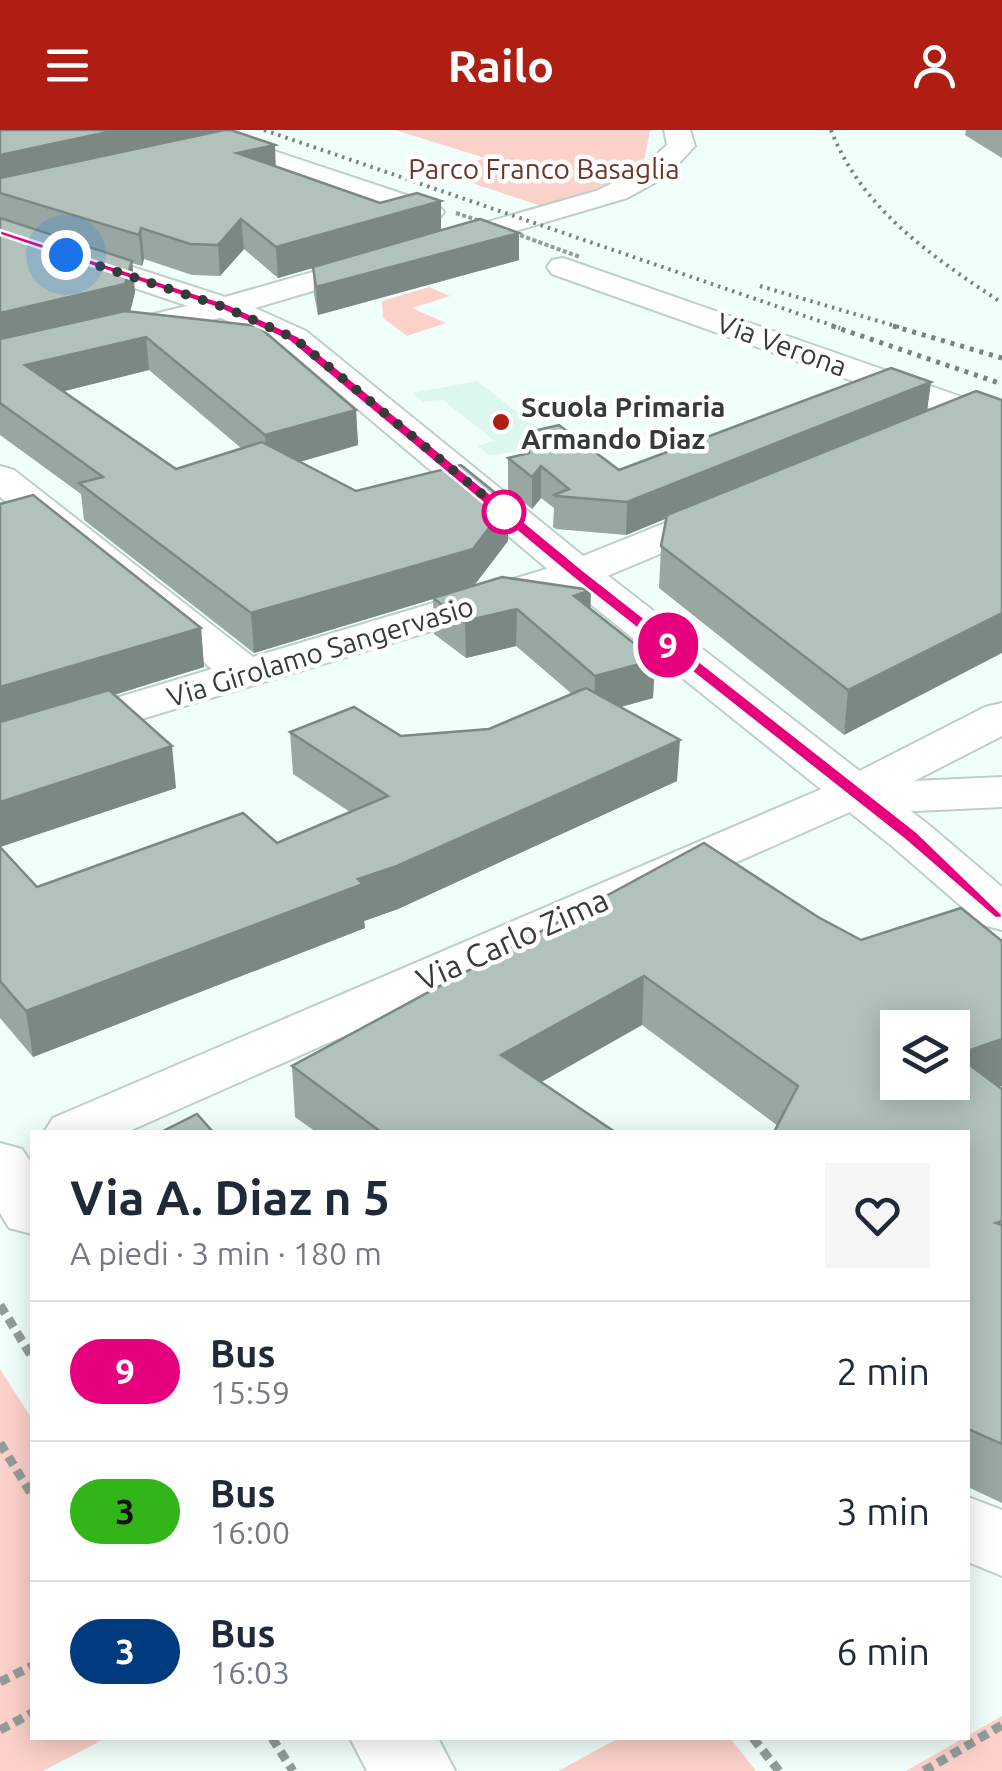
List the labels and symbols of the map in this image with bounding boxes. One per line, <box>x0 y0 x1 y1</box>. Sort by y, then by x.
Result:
park label: Parco Franco Basaglia <box>408 153 680 184</box>
your location <box>41 230 91 280</box>
street label: Via Verona <box>713 306 851 382</box>
place label: Scuola Primaria Armando Diaz <box>521 391 725 454</box>
marker: Scuola Primaria Armando Diaz <box>490 411 512 433</box>
unlabelled marker <box>483 491 525 533</box>
street label: Via Girolamo Sangervasio <box>163 590 477 712</box>
line badge: 9 <box>636 612 700 678</box>
street label: Via Carlo Zima <box>411 881 613 997</box>

